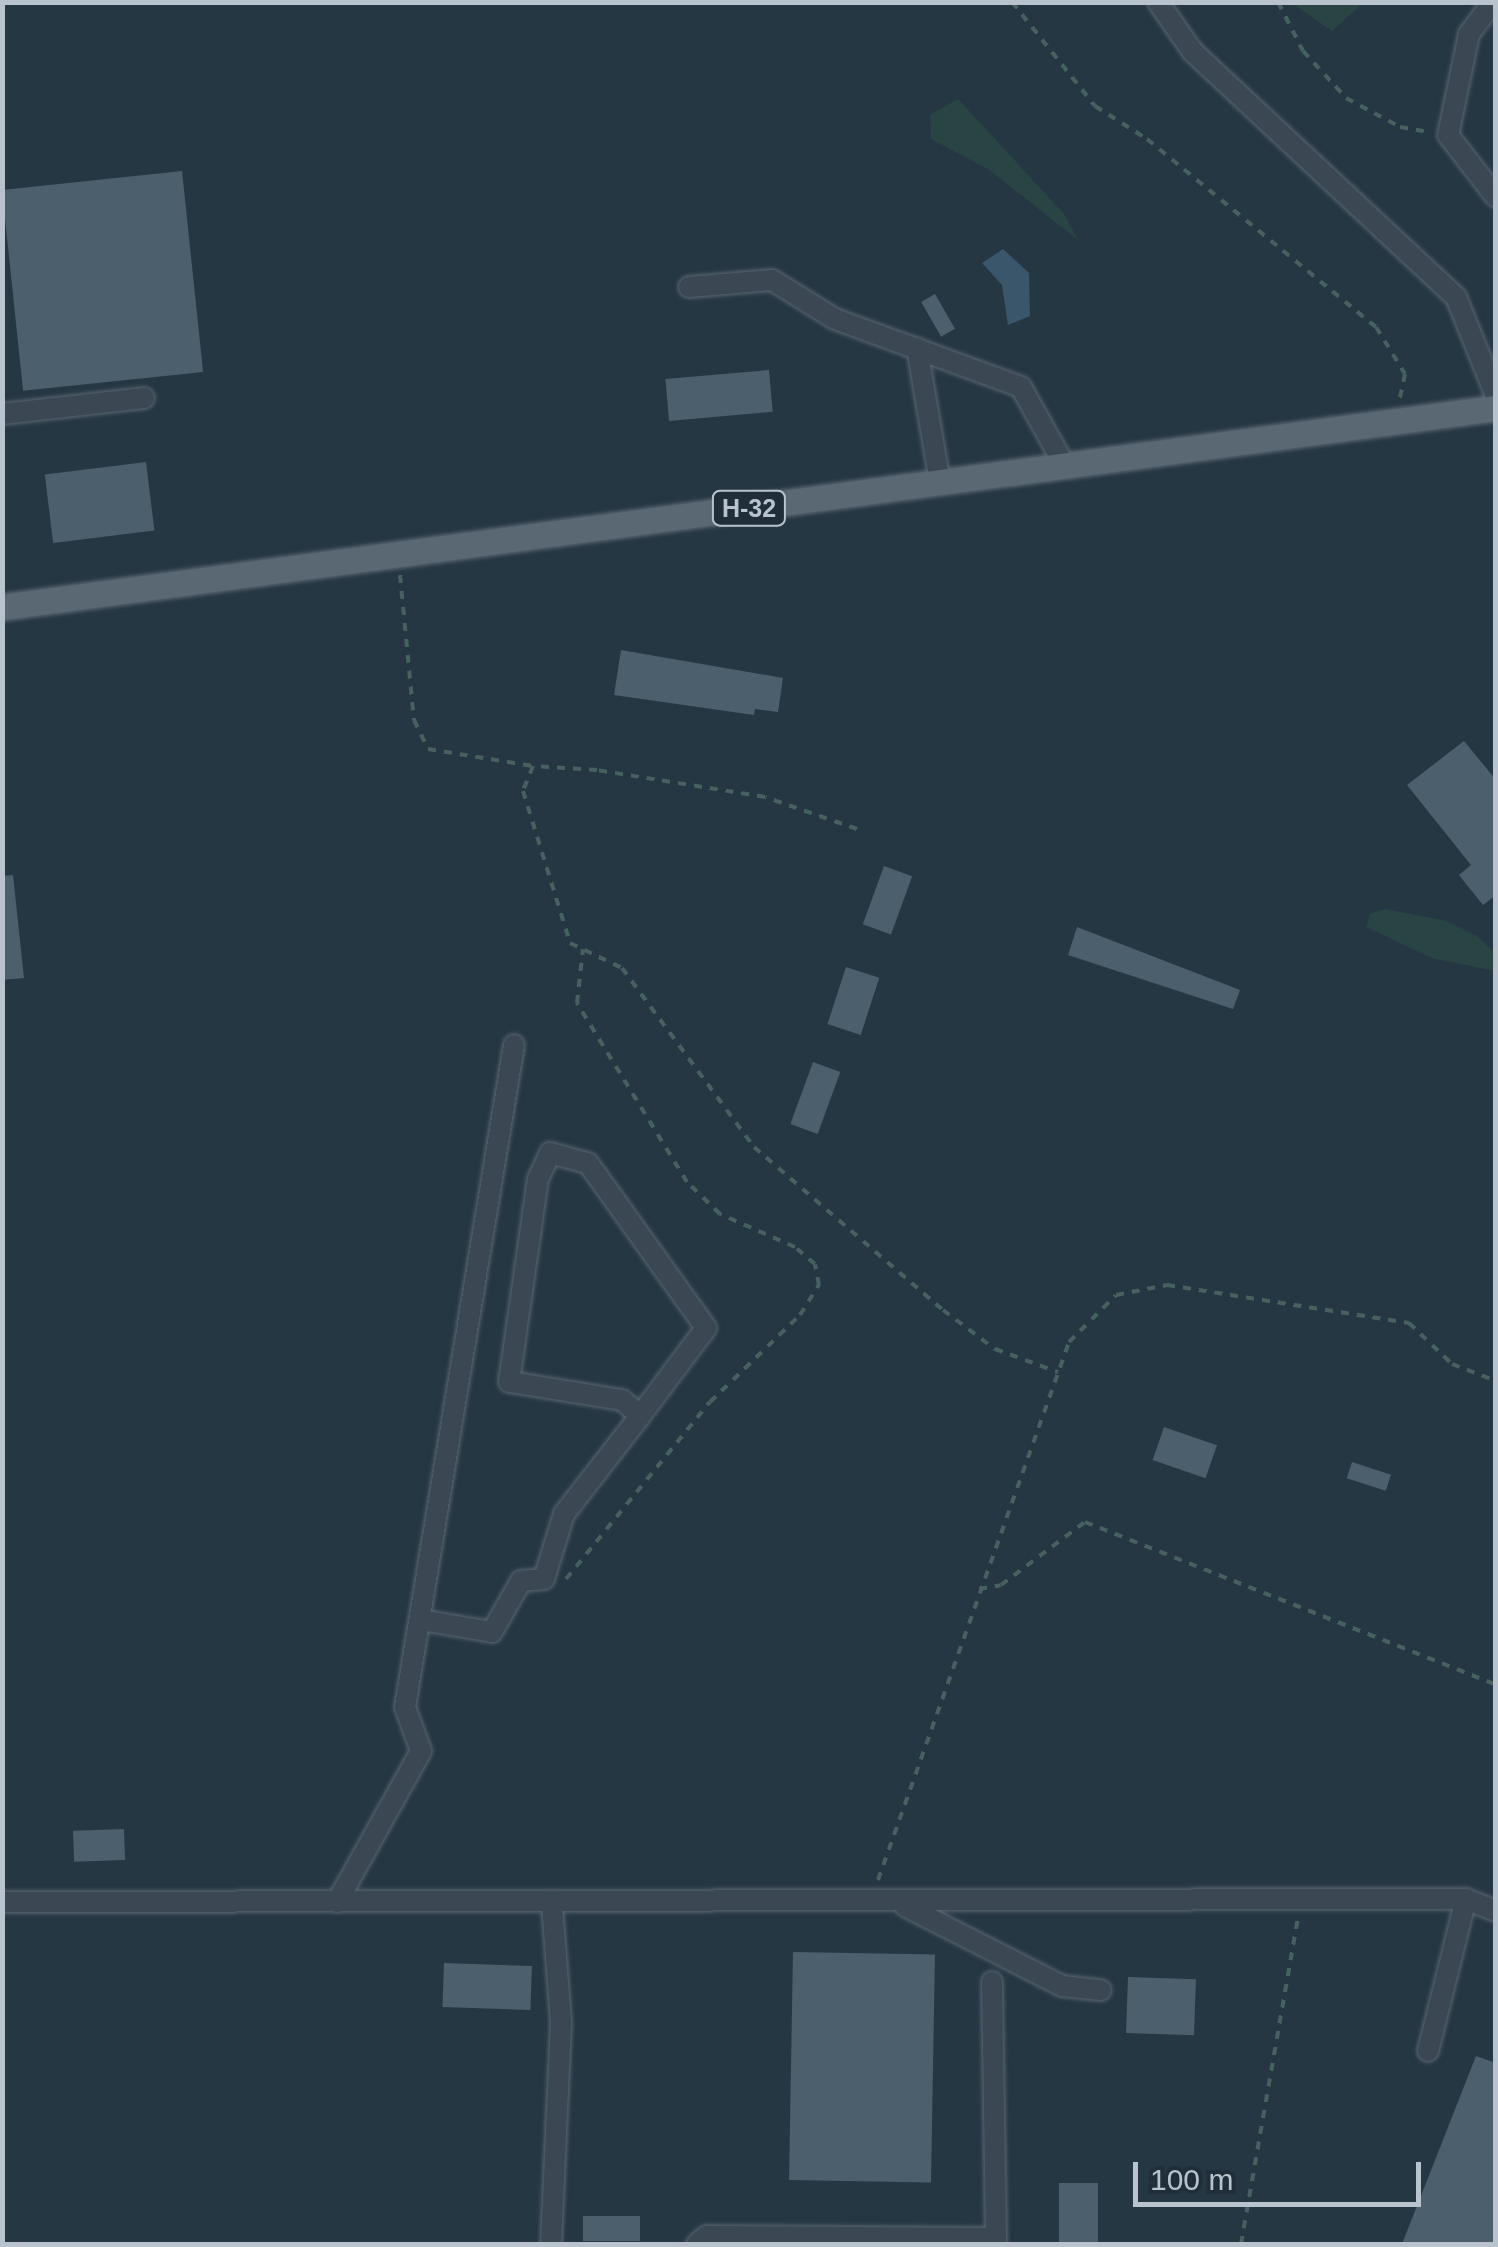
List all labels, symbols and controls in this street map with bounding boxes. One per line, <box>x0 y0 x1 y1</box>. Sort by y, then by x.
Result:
road number: Н-32 <box>712 488 786 528</box>
scale bar <box>1138 2142 1426 2204</box>
text: 100 m <box>1150 2163 1233 2196</box>

